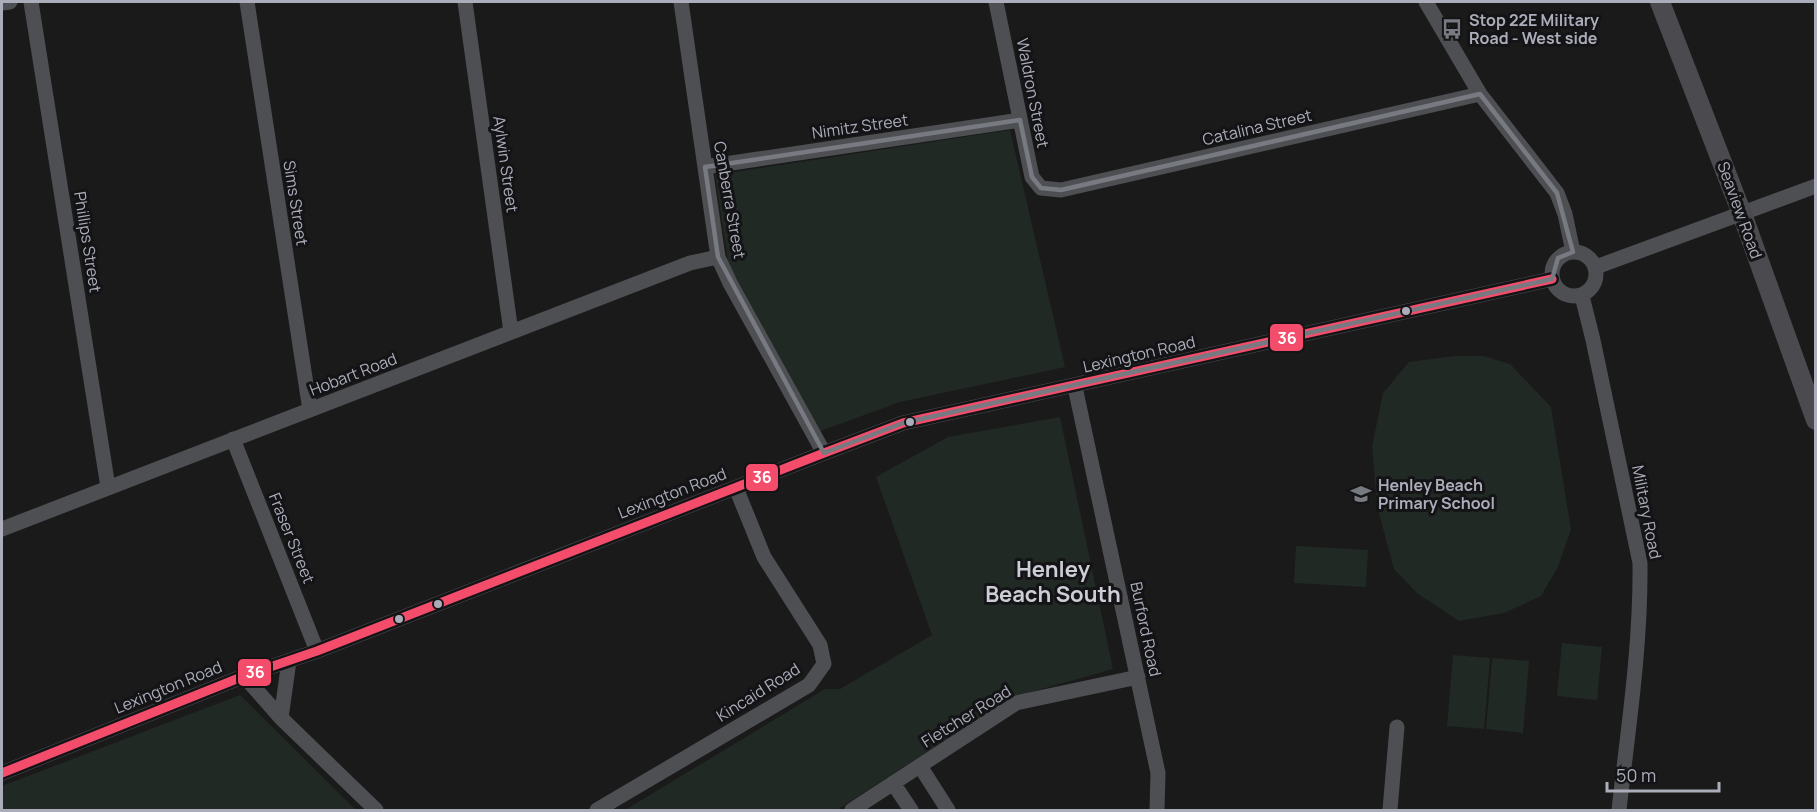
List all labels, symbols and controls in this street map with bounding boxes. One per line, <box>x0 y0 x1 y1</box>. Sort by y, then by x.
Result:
place label: Stop 22E Military Road - West side <box>1469 9 1599 49</box>
bus stop icon: Stop 22E Military Road - West side <box>1440 17 1464 41</box>
street label: Waldron Street <box>1012 36 1054 150</box>
street label: Catalina Street <box>1200 104 1314 150</box>
street label: Nimitz Street <box>810 108 910 144</box>
street label: Aylwin Street <box>488 114 524 214</box>
street label: Canberra Street <box>709 140 751 260</box>
street label: Seaview Road <box>1712 158 1768 262</box>
street label: Sims Street <box>278 159 314 247</box>
street label: Phillips Street <box>69 190 107 294</box>
unlabelled marker <box>1400 305 1412 317</box>
line badge: 36 <box>1269 323 1304 352</box>
text: 36 <box>1277 327 1297 349</box>
street label: Lexington Road <box>1081 330 1197 378</box>
street label: Hobart Road <box>306 347 400 401</box>
unlabelled marker <box>904 416 916 428</box>
street label: Lexington Road <box>615 462 729 524</box>
line badge: 36 <box>745 463 779 492</box>
street label: Military Road <box>1627 463 1667 561</box>
text: 36 <box>752 466 772 488</box>
place label: Henley Beach Primary School <box>1378 474 1495 514</box>
school or university icon: Henley Beach Primary School <box>1349 482 1373 506</box>
street label: Fraser Street <box>264 489 320 587</box>
district label: Henley Beach South <box>985 554 1121 609</box>
street label: Burford Road <box>1125 580 1167 678</box>
unlabelled marker <box>432 598 444 610</box>
unlabelled marker <box>393 613 405 625</box>
street label: Lexington Road <box>111 655 225 719</box>
line badge: 36 <box>237 658 272 687</box>
street label: Kincaid Road <box>712 658 804 726</box>
text: 36 <box>245 661 265 683</box>
street label: Fletcher Road <box>917 680 1015 752</box>
scale bar <box>1607 755 1720 793</box>
text: 50 m <box>1616 763 1656 787</box>

